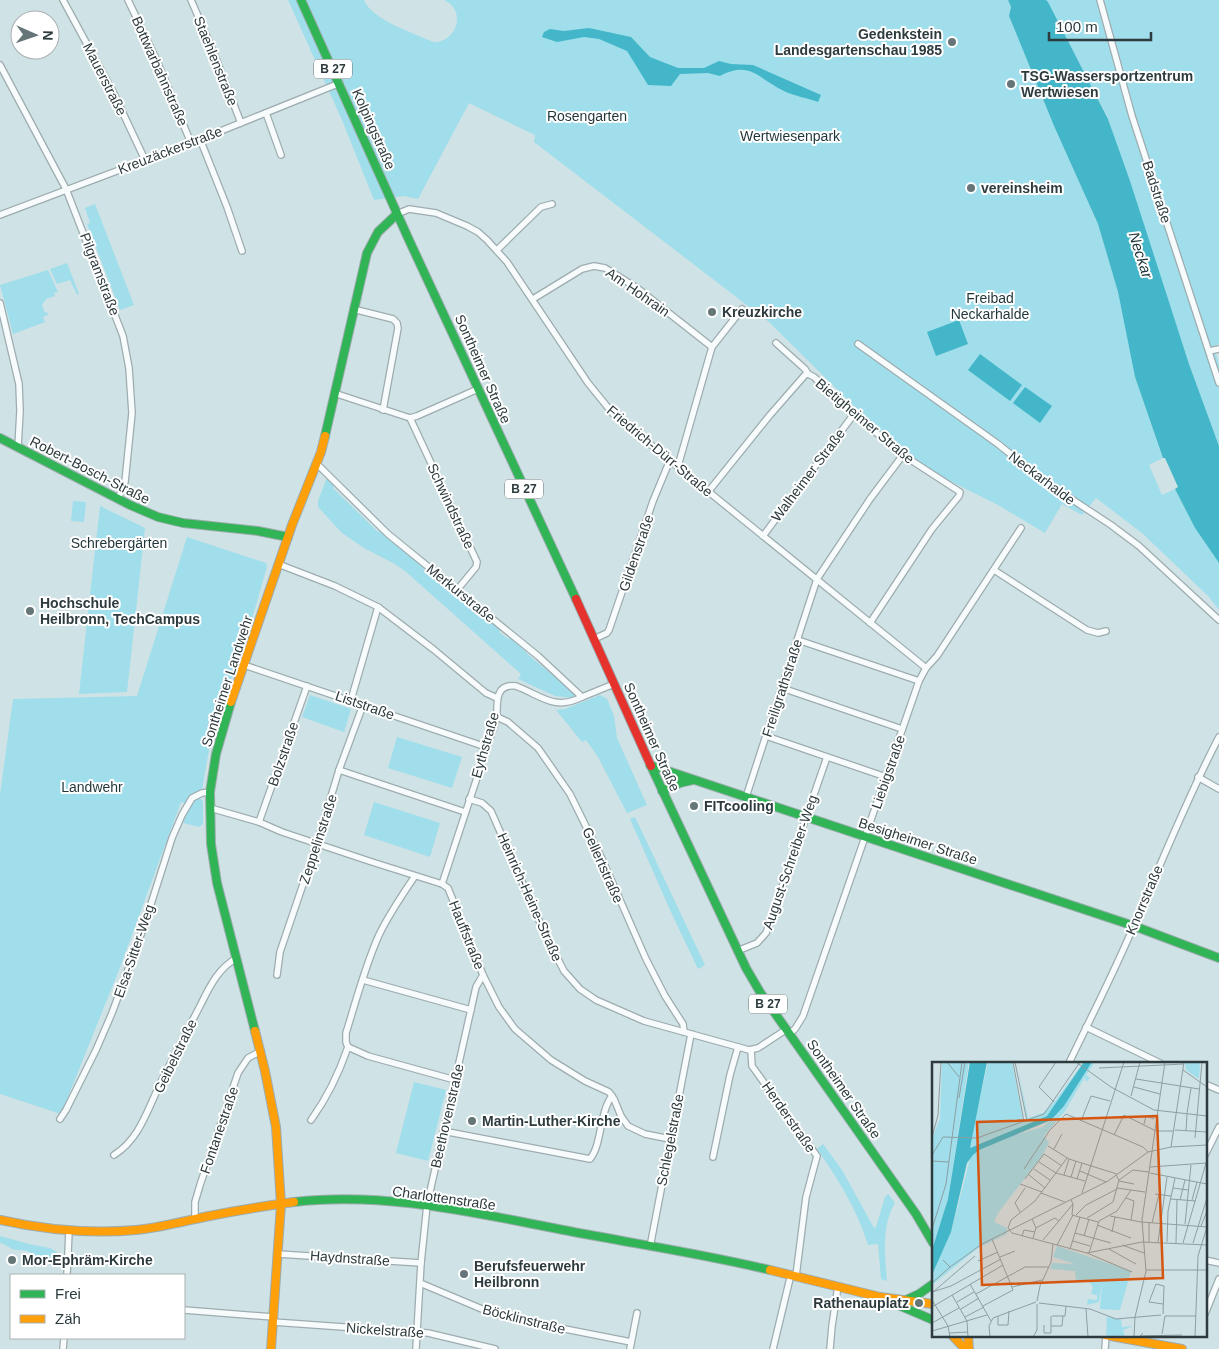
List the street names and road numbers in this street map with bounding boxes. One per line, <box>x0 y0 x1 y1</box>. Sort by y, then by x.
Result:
street label: Bottwarbahnstraße <box>129 14 191 128</box>
street label: Staehlenstraße <box>191 14 241 108</box>
street label: Mauerstraße <box>80 40 130 118</box>
road number: B 27 <box>314 60 352 78</box>
street label: Kolpingstraße <box>349 86 399 172</box>
street label: Kreuzäckerstraße <box>116 123 225 177</box>
street label: Badstraße <box>1139 159 1175 225</box>
street label: Pilgramstraße <box>77 230 123 318</box>
street label: Am Hohrain <box>603 264 673 320</box>
street label: Sontheimer Straße <box>452 312 514 426</box>
street label: Bietigheimer Straße <box>812 375 918 467</box>
street label: Friedrich-Dürr-Straße <box>604 402 716 500</box>
street label: Walheimer Straße <box>768 425 848 525</box>
street label: Robert-Bosch-Straße <box>27 433 153 507</box>
street label: Neckarhalde <box>1006 448 1078 508</box>
street label: Schwindstraße <box>424 461 478 552</box>
road number: B 27 <box>505 479 543 498</box>
street label: Gildenstraße <box>615 512 657 593</box>
street label: Merkurstraße <box>424 561 499 626</box>
street label: Sontheimer Landwehr <box>198 613 256 749</box>
street label: Freiligrathstraße <box>759 637 805 739</box>
street label: Sontheimer Straße <box>621 680 683 794</box>
street label: Liststraße <box>333 687 397 723</box>
street label: Eythstraße <box>468 710 502 780</box>
street label: Bolzstraße <box>265 720 302 788</box>
street label: Liebigstraße <box>868 733 908 811</box>
street label: Zeppelinstraße <box>296 792 340 886</box>
street label: August-Schreiber-Weg <box>759 793 821 931</box>
street label: Besigheimer Straße <box>857 814 980 868</box>
street label: Gellertstraße <box>579 825 627 905</box>
street label: Heinrich-Heine-Straße <box>494 830 566 964</box>
street label: Knorrstraße <box>1122 863 1166 937</box>
street label: Hauffstraße <box>446 898 488 972</box>
street label: Elsa-Sitter-Weg <box>111 902 157 1000</box>
road number: B 27 <box>749 994 787 1014</box>
street label: Geibelstraße <box>150 1016 200 1096</box>
street label: Sontheimer Straße <box>804 1036 884 1142</box>
street label: Beethovenstraße <box>427 1062 467 1170</box>
street label: Herderstraße <box>759 1079 819 1156</box>
street label: Fontanestraße <box>197 1084 241 1176</box>
street label: Schlegelstraße <box>653 1092 687 1187</box>
street label: Charlottenstraße <box>391 1183 497 1213</box>
street label: Haydnstraße <box>309 1247 391 1269</box>
street label: Böcklinstraße <box>481 1301 567 1337</box>
street label: Nickelstraße <box>346 1319 425 1341</box>

